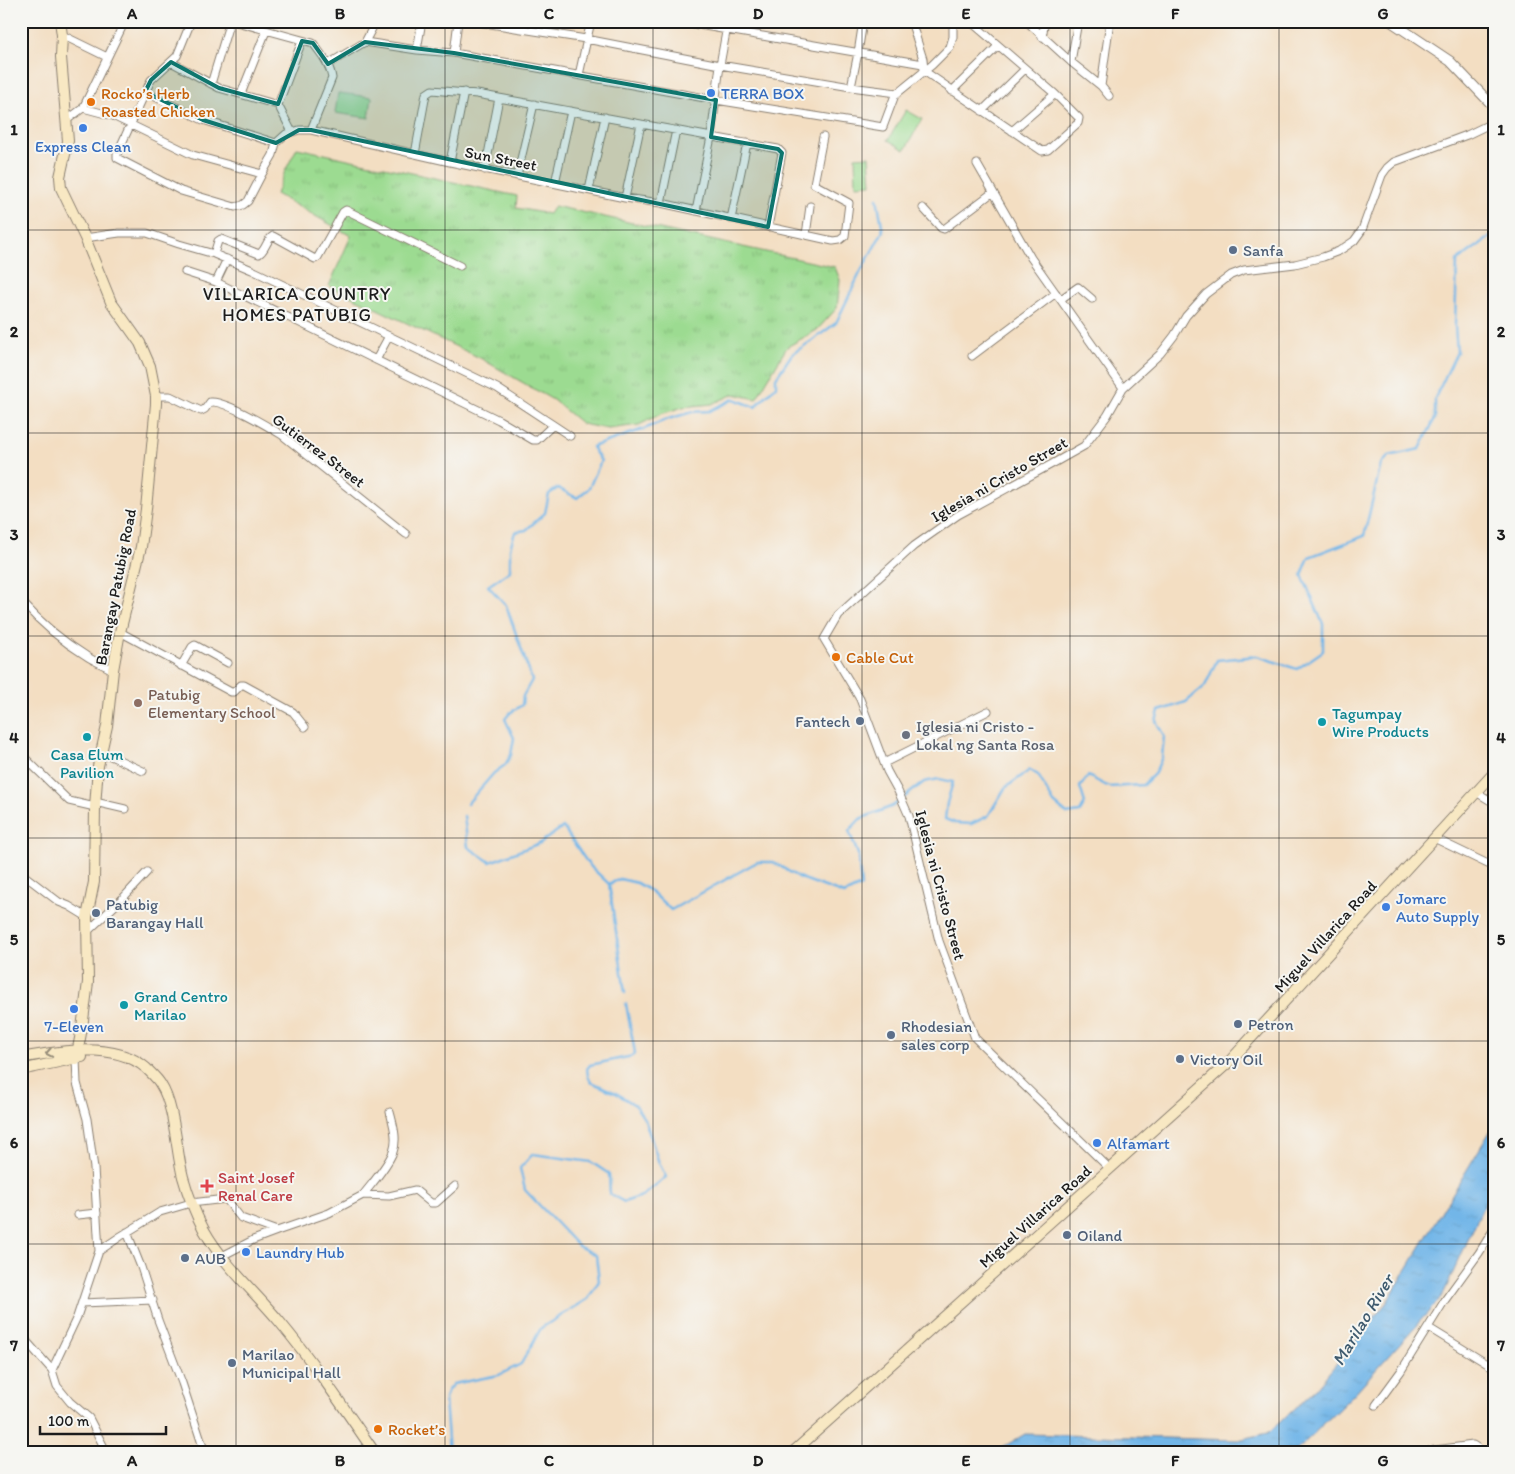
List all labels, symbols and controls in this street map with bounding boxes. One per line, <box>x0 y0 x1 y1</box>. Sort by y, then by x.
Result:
text: A <box>126 4 138 23</box>
text: B <box>335 4 346 23</box>
text: C <box>544 4 555 23</box>
text: D <box>753 4 764 23</box>
text: E <box>962 4 971 23</box>
text: F <box>1171 4 1180 23</box>
text: G <box>1377 4 1389 23</box>
place label: Rocko’s Herb Roasted Chicken <box>101 84 215 121</box>
place label: TERRA BOX <box>721 84 804 103</box>
marker: TERRA BOX <box>705 87 717 99</box>
marker: Rocko’s Herb Roasted Chicken <box>85 96 97 108</box>
text: 1 <box>10 120 18 139</box>
text: 1 <box>1497 120 1505 139</box>
marker: Express Clean <box>77 122 89 134</box>
place label: Express Clean <box>35 137 131 156</box>
street label: Sun Street <box>463 142 539 175</box>
place label: Sanfa <box>1243 241 1283 260</box>
marker: Sanfa <box>1227 244 1239 256</box>
district label: VILLARICA COUNTRY HOMES PATUBIG <box>203 283 391 326</box>
text: 2 <box>10 322 19 341</box>
text: 2 <box>1497 322 1506 341</box>
street label: Gutierrez Street <box>269 409 369 491</box>
street label: Iglesia ni Cristo Street <box>928 433 1071 526</box>
street label: Barangay Patubig Road <box>91 507 140 667</box>
text: 3 <box>10 525 19 544</box>
text: 3 <box>1497 525 1506 544</box>
place label: Cable Cut <box>846 648 914 667</box>
marker: Cable Cut <box>830 651 842 663</box>
place label: Patubig Elementary School <box>148 685 276 722</box>
marker: Patubig Elementary School <box>132 697 144 709</box>
place label: Tagumpay Wire Products <box>1332 704 1429 741</box>
place label: Fantech <box>795 712 850 731</box>
marker: Fantech <box>854 715 866 727</box>
marker: Tagumpay Wire Products <box>1316 716 1328 728</box>
place label: Iglesia ni Cristo - Lokal ng Santa Rosa <box>916 717 1055 754</box>
text: 4 <box>9 728 19 747</box>
text: 4 <box>1496 728 1506 747</box>
marker: Iglesia ni Cristo - Lokal ng Santa Rosa <box>900 729 912 741</box>
marker: Casa Elum Pavilion <box>81 731 93 743</box>
place label: Casa Elum Pavilion <box>51 745 124 782</box>
street label: Iglesia ni Cristo Street <box>911 808 970 962</box>
street label: Miguel Villarica Road <box>1270 876 1381 996</box>
place label: Jomarc Auto Supply <box>1396 889 1479 926</box>
place label: Patubig Barangay Hall <box>106 895 204 932</box>
marker: Jomarc Auto Supply <box>1380 901 1392 913</box>
marker: Patubig Barangay Hall <box>90 907 102 919</box>
text: 5 <box>10 930 19 949</box>
text: 5 <box>1497 930 1506 949</box>
place label: Grand Centro Marilao <box>134 987 228 1024</box>
marker: Grand Centro Marilao <box>118 999 130 1011</box>
marker: 7-Eleven <box>68 1003 80 1015</box>
place label: Petron <box>1248 1015 1294 1034</box>
place label: 7-Eleven <box>44 1017 104 1036</box>
place label: Rhodesian sales corp <box>901 1017 972 1054</box>
marker: Petron <box>1232 1018 1244 1030</box>
marker: Rhodesian sales corp <box>885 1029 897 1041</box>
one-way arrow <box>45 1048 53 1058</box>
place label: Victory Oil <box>1190 1050 1263 1069</box>
marker: Victory Oil <box>1174 1053 1186 1065</box>
text: 6 <box>10 1133 19 1152</box>
text: 6 <box>1497 1133 1506 1152</box>
place label: Alfamart <box>1107 1134 1170 1153</box>
marker: Alfamart <box>1091 1137 1103 1149</box>
street label: Miguel Villarica Road <box>975 1161 1095 1272</box>
place label: Saint Josef Renal Care <box>218 1168 295 1205</box>
marker: Saint Josef Renal Care <box>200 1179 214 1193</box>
place label: Oiland <box>1077 1226 1123 1245</box>
marker: Oiland <box>1061 1229 1073 1241</box>
place label: Laundry Hub <box>256 1243 344 1262</box>
marker: Laundry Hub <box>240 1246 252 1258</box>
place label: AUB <box>195 1249 226 1268</box>
marker: AUB <box>179 1252 191 1264</box>
water label: Marilao River <box>1327 1269 1400 1370</box>
text: 7 <box>9 1336 18 1355</box>
text: 7 <box>1496 1336 1505 1355</box>
place label: Marilao Municipal Hall <box>242 1345 341 1382</box>
marker: Marilao Municipal Hall <box>226 1357 238 1369</box>
scale bar <box>40 1404 166 1436</box>
text: 100 m <box>48 1412 90 1430</box>
place label: Rocket’s <box>388 1420 445 1439</box>
marker: Rocket’s <box>372 1423 384 1435</box>
text: A <box>126 1451 138 1470</box>
text: B <box>335 1451 346 1470</box>
text: C <box>544 1451 555 1470</box>
text: D <box>753 1451 764 1470</box>
text: E <box>962 1451 971 1470</box>
text: F <box>1171 1451 1180 1470</box>
text: G <box>1377 1451 1389 1470</box>

